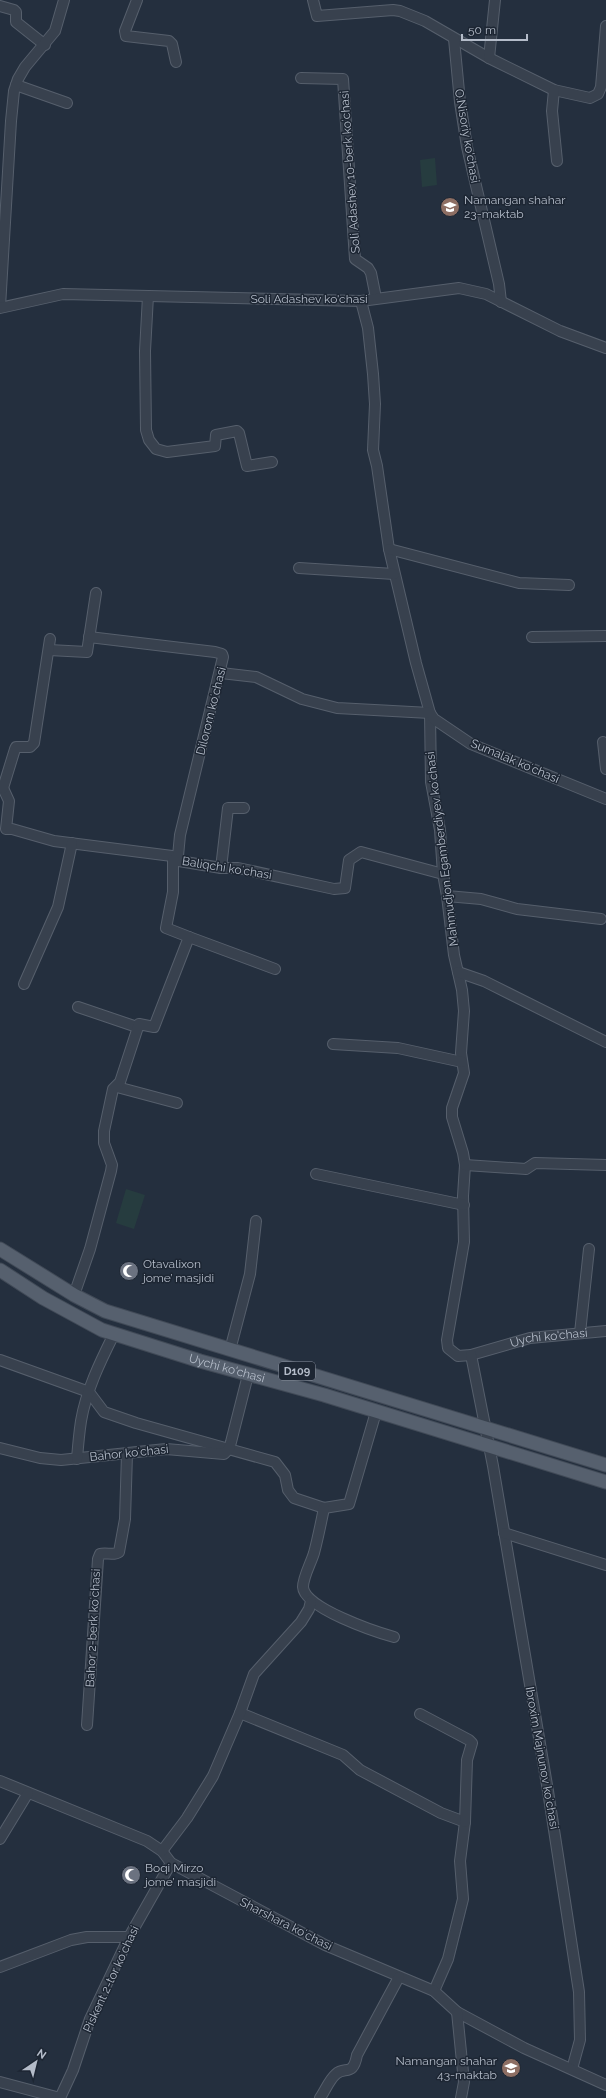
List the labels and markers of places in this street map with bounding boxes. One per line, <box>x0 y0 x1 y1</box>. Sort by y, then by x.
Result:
place label: Namangan shahar 23-maktab <box>464 193 566 221</box>
school or university icon: Namangan shahar 23-maktab <box>439 196 461 218</box>
place label: Otavalixon jome’ masjidi <box>141 1257 214 1285</box>
mosque icon: Otavalixon jome’ masjidi <box>118 1260 140 1282</box>
place label: Boqi Mirzo jome’ masjidi <box>143 1861 216 1889</box>
mosque icon: Boqi Mirzo jome’ masjidi <box>120 1864 142 1886</box>
place label: Namangan shahar 43-maktab <box>396 2054 498 2082</box>
school or university icon: Namangan shahar 43-maktab <box>500 2057 522 2079</box>

